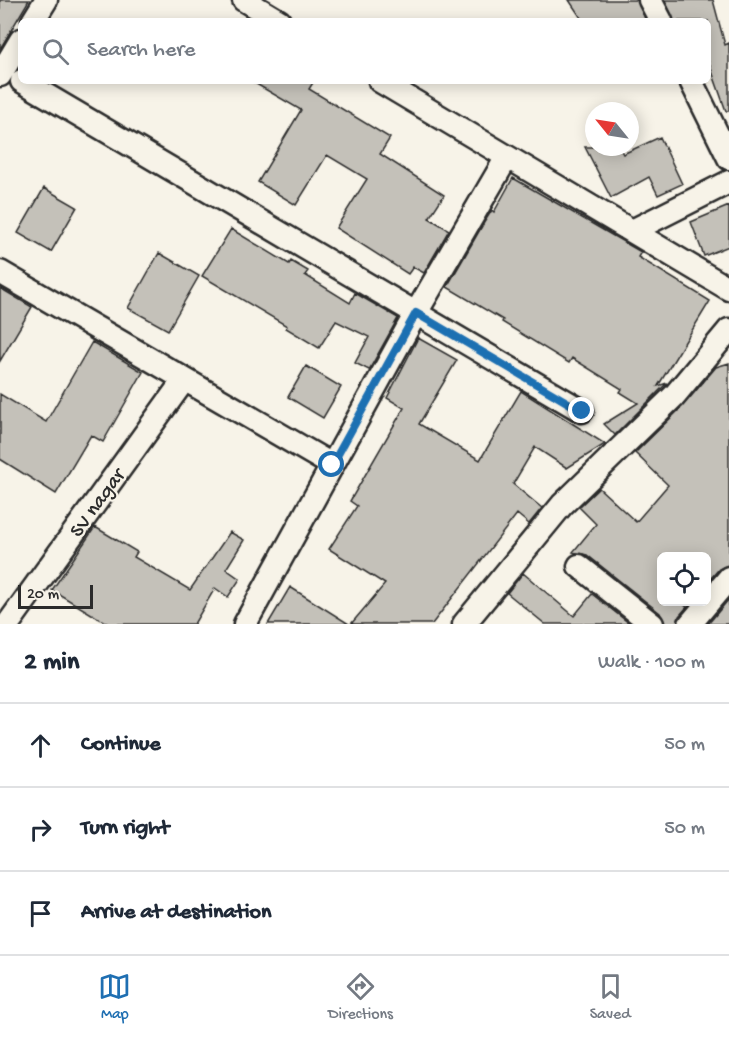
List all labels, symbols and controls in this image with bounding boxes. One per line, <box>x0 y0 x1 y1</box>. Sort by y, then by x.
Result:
search box <box>18 18 711 84</box>
icon: search <box>39 35 72 68</box>
text: Search here <box>87 38 195 64</box>
north arrow <box>585 102 639 156</box>
route end <box>568 397 594 423</box>
route start <box>318 451 344 477</box>
street label: SV nagar <box>65 463 133 543</box>
map controls <box>657 552 711 606</box>
button: locate <box>657 552 711 606</box>
scale bar <box>18 582 93 610</box>
text: 20 m <box>27 586 59 605</box>
text: 2 min <box>24 648 79 679</box>
text: Walk · 100 m <box>598 652 705 675</box>
icon: ahead <box>24 729 57 762</box>
text: Continue <box>81 732 161 758</box>
text: 50 m <box>664 734 705 757</box>
icon: right <box>24 813 57 846</box>
text: Turn right <box>81 816 169 842</box>
text: 50 m <box>664 818 705 841</box>
icon: arrive <box>24 897 57 930</box>
text: Arrive at destination <box>81 900 271 926</box>
tab: Map <box>98 970 131 1025</box>
tab: Directions <box>328 970 393 1025</box>
tab: Saved <box>590 970 631 1025</box>

